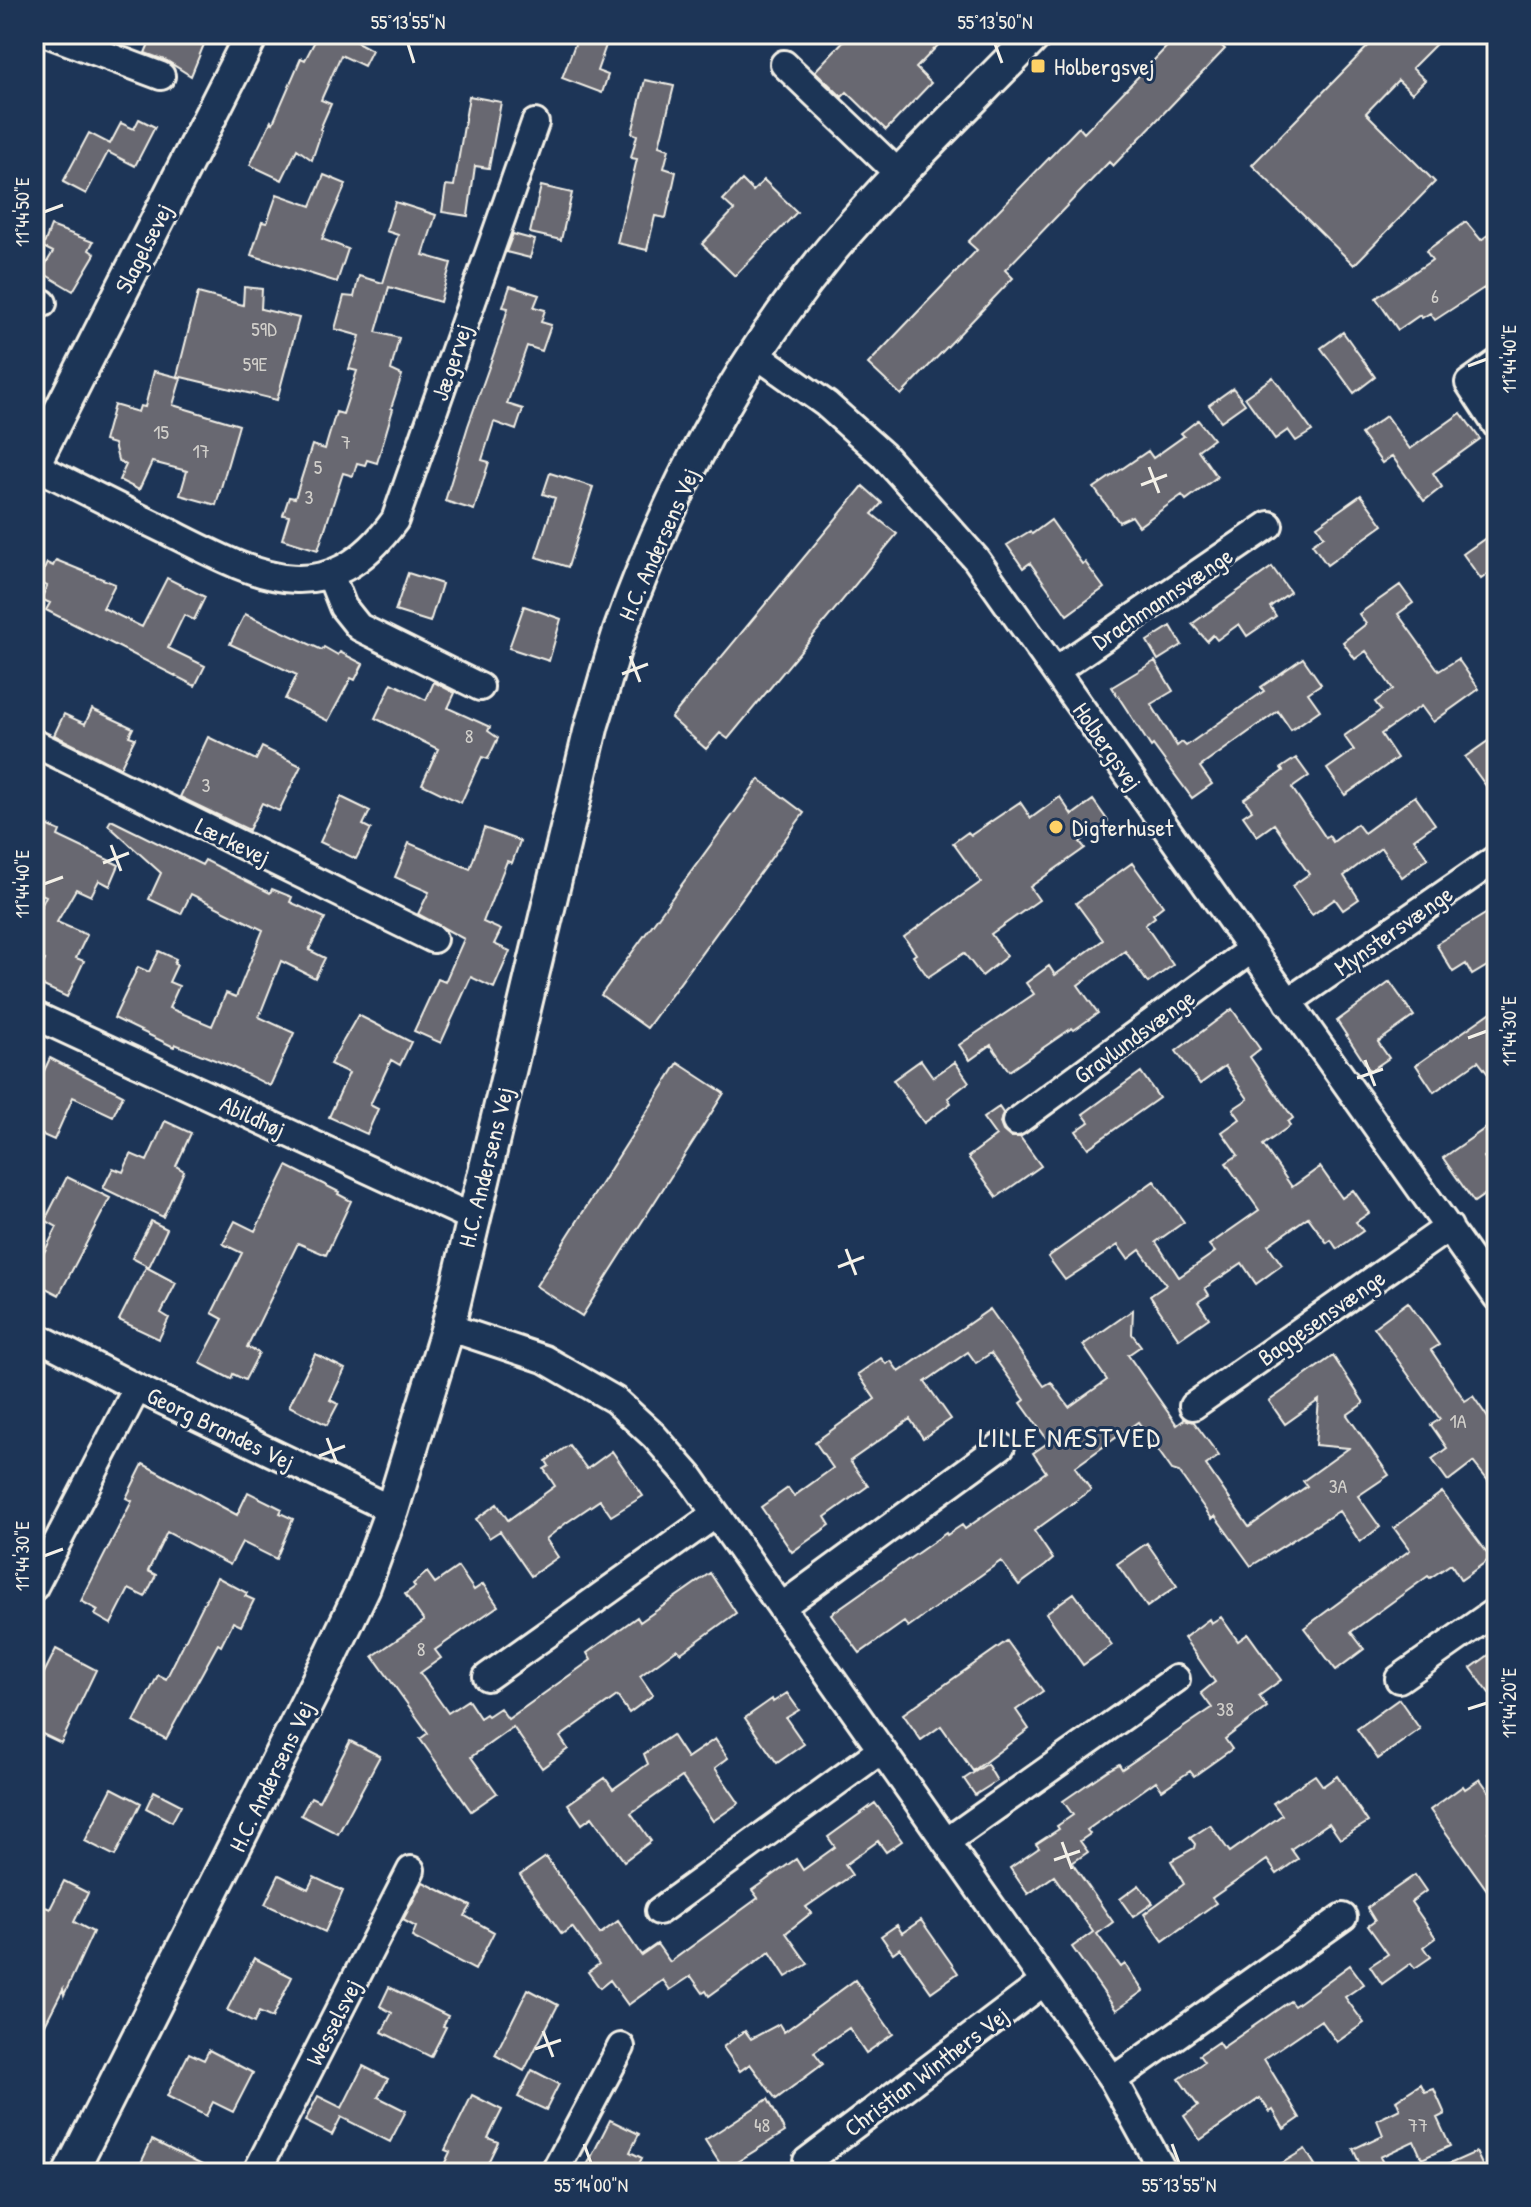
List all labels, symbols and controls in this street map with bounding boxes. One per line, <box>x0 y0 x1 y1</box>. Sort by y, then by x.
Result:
text: 55°13'55"N <box>371 8 445 35</box>
text: 55°13'50"N <box>957 8 1033 35</box>
place label: Holbergsvej <box>1054 50 1155 82</box>
marker: Holbergsvej <box>1029 57 1047 75</box>
text: 11°44'50"E <box>8 177 35 247</box>
street label: Slagelsevej <box>107 198 179 298</box>
house number: 6 <box>1431 282 1439 309</box>
house number: 59D <box>251 315 277 342</box>
street label: Jægervej <box>423 319 479 405</box>
text: 11°44'40"E <box>1495 324 1522 393</box>
house number: 59E <box>243 350 267 377</box>
house number: 15 <box>153 418 169 445</box>
house number: 7 <box>341 428 351 455</box>
house number: 17 <box>192 437 210 464</box>
house number: 5 <box>314 453 323 480</box>
street label: H.C. Andersens Vej <box>610 463 706 625</box>
house number: 3 <box>305 483 314 510</box>
street label: Drachmannsvænge <box>1085 539 1239 657</box>
street label: Holbergsvej <box>1066 696 1150 796</box>
house number: 8 <box>465 722 473 749</box>
house number: 3 <box>202 771 211 798</box>
street label: Lærkevej <box>191 809 275 873</box>
place label: Digterhuset <box>1072 811 1174 843</box>
marker: Digterhuset <box>1047 818 1065 836</box>
text: 11°44'40"E <box>8 849 35 918</box>
street label: Mynstersvænge <box>1327 877 1459 983</box>
street label: Gravlundsvænge <box>1067 981 1201 1091</box>
text: 11°44'30"E <box>1495 996 1522 1066</box>
street label: H.C. Andersens Vej <box>450 1084 520 1250</box>
street label: Abildhøj <box>215 1087 291 1145</box>
street label: Baggesensvænge <box>1251 1261 1391 1373</box>
street label: Georg Brandes Vej <box>142 1379 300 1477</box>
house number: 1A <box>1449 1407 1467 1434</box>
district label: LILLE NÆSTVED <box>978 1418 1162 1456</box>
house number: 3A <box>1329 1472 1348 1499</box>
text: 11°44'30"E <box>8 1521 35 1591</box>
house number: 8 <box>417 1635 425 1662</box>
text: 11°44'20"E <box>1495 1668 1522 1738</box>
street label: H.C. Andersens Vej <box>221 1695 321 1857</box>
house number: 38 <box>1216 1695 1234 1722</box>
street label: Wesselsvej <box>298 1973 368 2071</box>
street label: Christian Winthers Vej <box>837 1999 1015 2143</box>
house number: 48 <box>754 2111 770 2138</box>
house number: 77 <box>1408 2111 1428 2138</box>
text: 55°14'00"N <box>554 2171 628 2198</box>
text: 55°13'55"N <box>1142 2171 1216 2198</box>

